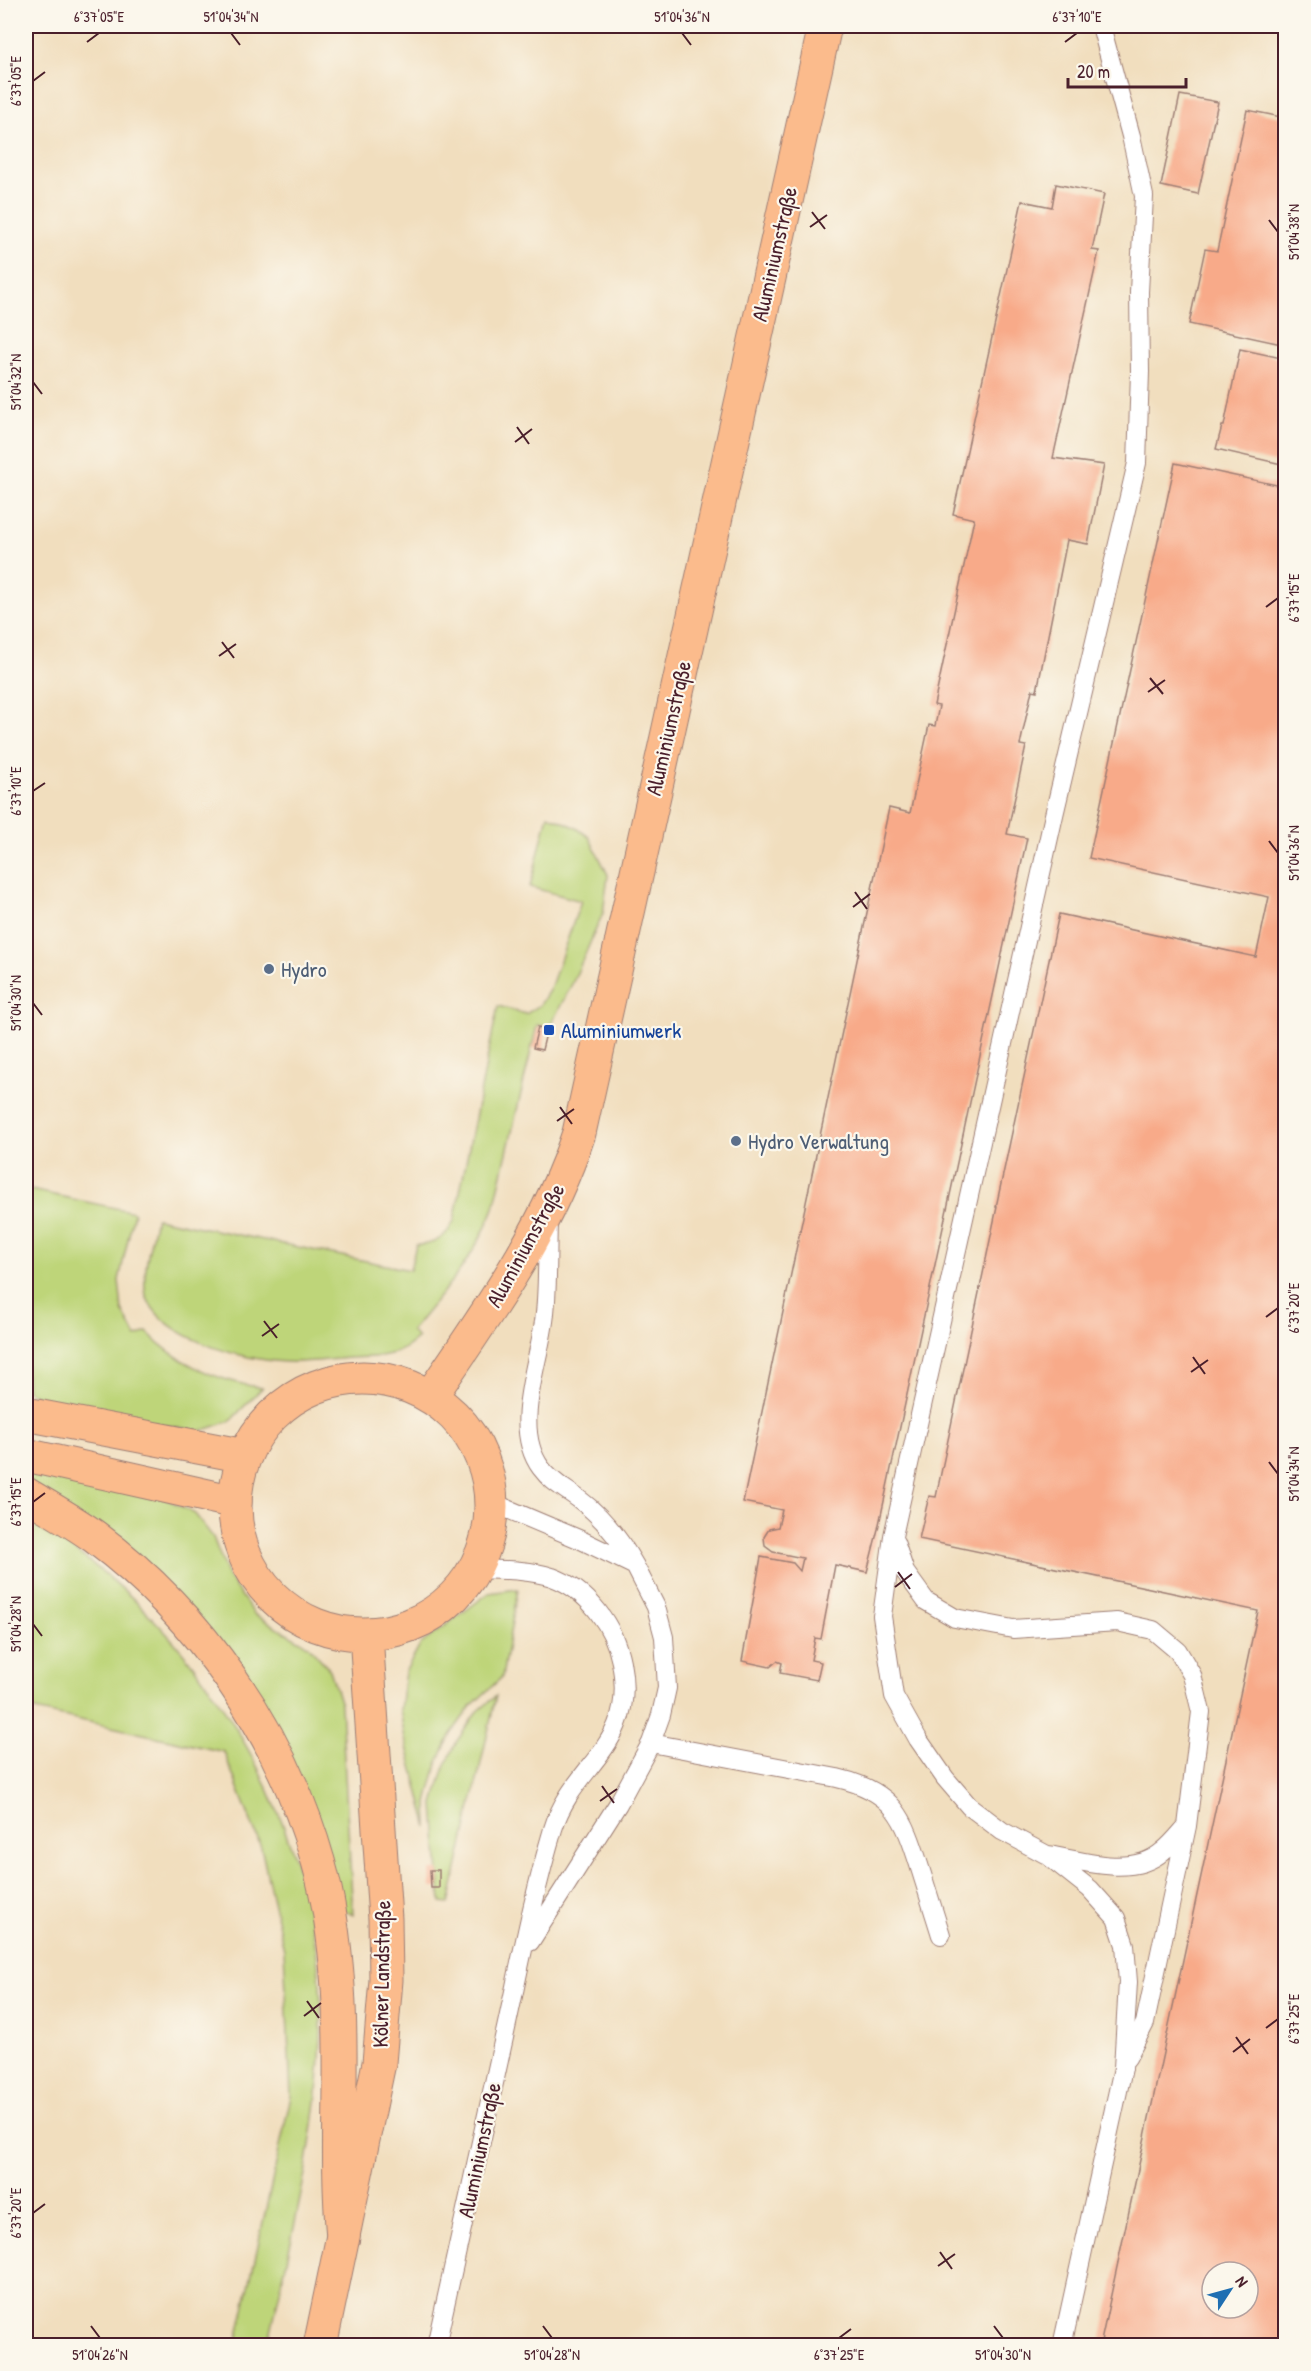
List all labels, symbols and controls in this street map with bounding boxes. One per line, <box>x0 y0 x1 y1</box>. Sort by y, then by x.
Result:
text: 6°37'05"E <box>74 6 125 27</box>
text: 51°04'34"N <box>204 6 258 27</box>
text: 51°04'36"N <box>654 6 710 27</box>
text: 6°37'10"E <box>1052 6 1102 27</box>
scale bar <box>1068 51 1186 89</box>
text: 6°37'05"E <box>5 55 26 106</box>
text: 20 m <box>1077 59 1110 84</box>
street label: Aluminiumstraße <box>744 183 804 324</box>
text: 51°04'38"N <box>1283 204 1304 260</box>
text: 51°04'32"N <box>5 354 26 410</box>
text: 6°37'15"E <box>1283 573 1304 623</box>
street label: Aluminiumstraße <box>638 657 698 798</box>
text: 6°37'10"E <box>5 766 26 816</box>
text: 51°04'36"N <box>1283 825 1304 881</box>
place label: Hydro <box>281 954 327 984</box>
marker: Hydro <box>262 962 276 976</box>
text: 51°04'30"N <box>5 975 26 1031</box>
place label: Aluminiumwerk <box>561 1015 681 1045</box>
marker: Aluminiumwerk <box>542 1023 556 1037</box>
place label: Hydro Verwaltung <box>748 1126 889 1156</box>
marker: Hydro Verwaltung <box>729 1134 743 1148</box>
street label: Aluminiumstraße <box>479 1177 572 1312</box>
text: 6°37'20"E <box>1283 1282 1304 1334</box>
text: 51°04'34"N <box>1283 1447 1304 1501</box>
text: 6°37'15"E <box>5 1477 26 1527</box>
text: 51°04'28"N <box>5 1596 26 1652</box>
street label: Kölner Landstraße <box>365 1900 397 2048</box>
text: 6°37'25"E <box>1283 1993 1304 2044</box>
street label: Aluminiumstraße <box>450 2079 508 2220</box>
text: 6°37'20"E <box>5 2187 26 2239</box>
north arrow <box>1200 2260 1260 2320</box>
text: N <box>1231 2271 1254 2291</box>
text: 51°04'26"N <box>72 2344 128 2365</box>
text: 51°04'28"N <box>524 2344 580 2365</box>
text: 6°37'25"E <box>814 2344 865 2365</box>
text: 51°04'30"N <box>975 2344 1031 2365</box>

